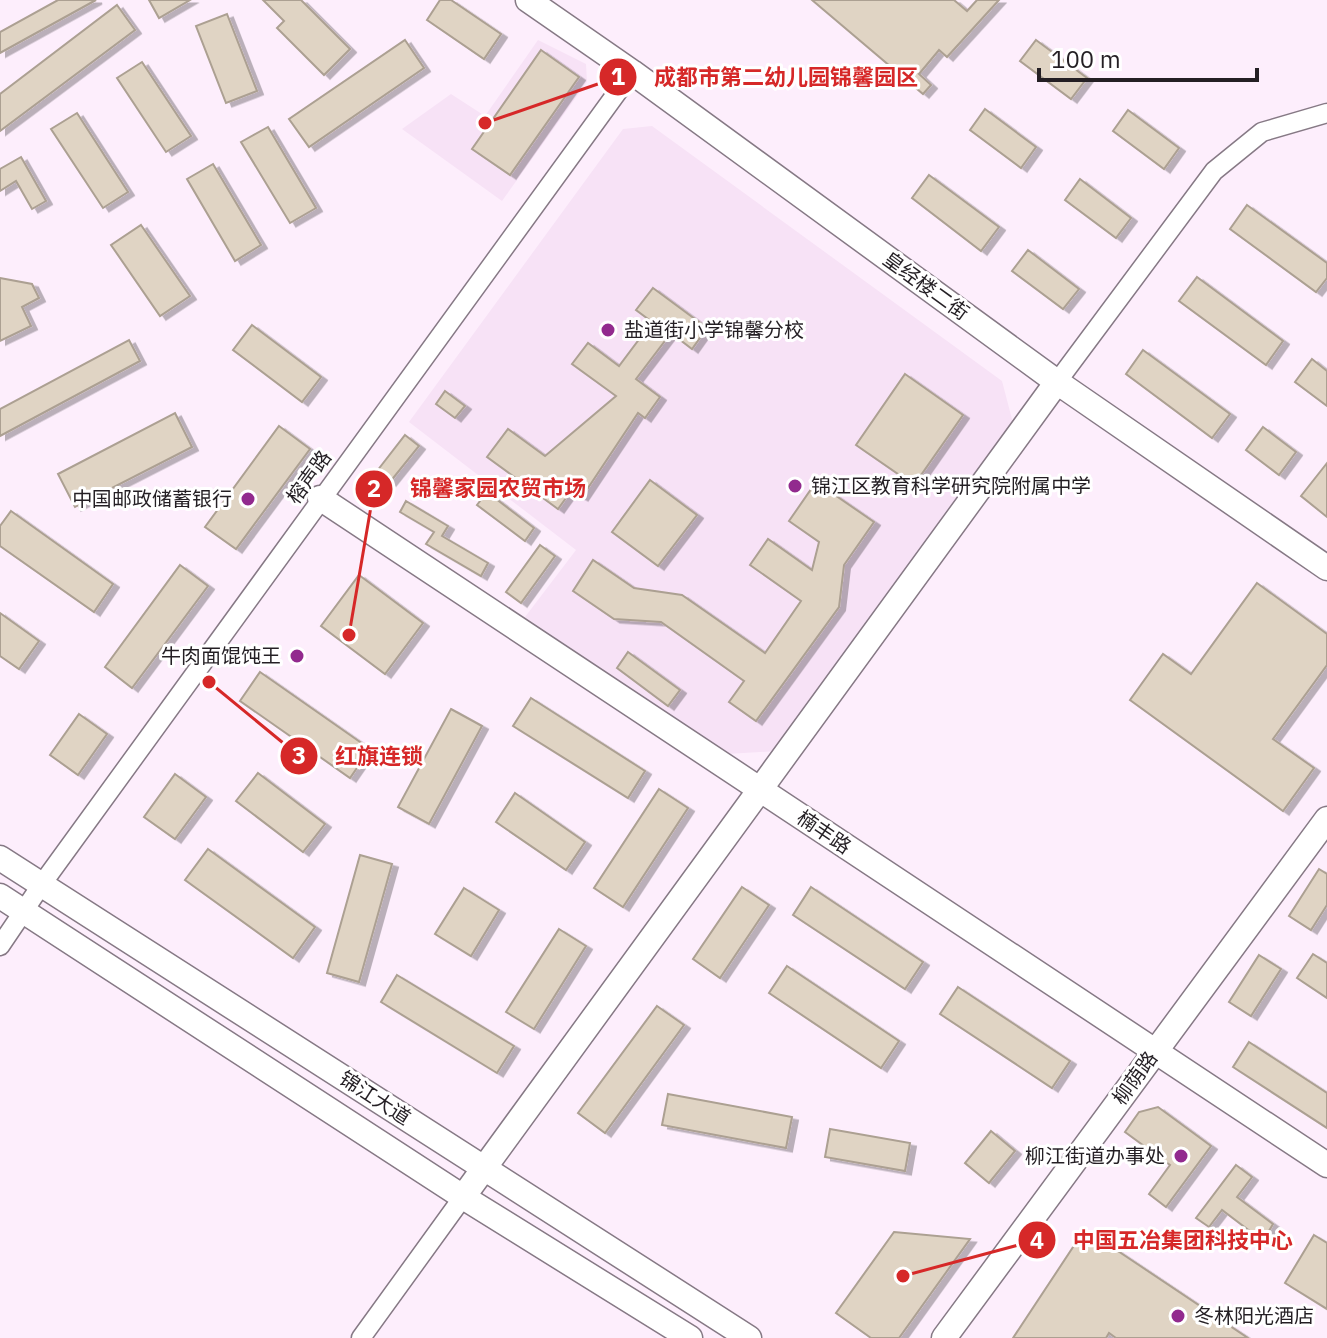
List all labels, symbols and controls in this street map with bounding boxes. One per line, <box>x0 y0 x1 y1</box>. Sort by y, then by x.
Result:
scale bar <box>1039 32 1257 82</box>
text: 100 m <box>1051 43 1121 75</box>
callout: 成都市第二幼儿园锦馨园区 <box>598 54 934 100</box>
text: 1 <box>611 60 625 92</box>
text: 成都市第二幼儿园锦馨园区 <box>654 62 918 91</box>
street label: 皇经楼二街 <box>878 245 975 326</box>
place label: 盐道街小学锦馨分校 <box>624 316 804 343</box>
marker: 盐道街小学锦馨分校 <box>599 321 617 339</box>
street label: 榕声路 <box>280 445 337 509</box>
callout: 锦馨家园农贸市场 <box>354 466 602 512</box>
text: 2 <box>367 472 381 504</box>
place label: 锦江区教育科学研究院附属中学 <box>811 472 1091 499</box>
text: 锦馨家园农贸市场 <box>410 473 586 502</box>
marker: 锦江区教育科学研究院附属中学 <box>786 477 804 495</box>
place label: 中国邮政储蓄银行 <box>72 485 232 512</box>
marker: 中国邮政储蓄银行 <box>239 490 257 508</box>
place label: 牛肉面馄饨王 <box>161 642 281 669</box>
marker: 牛肉面馄饨王 <box>288 647 306 665</box>
callout: 红旗连锁 <box>279 733 439 779</box>
text: 3 <box>292 739 306 771</box>
text: 红旗连锁 <box>335 741 423 770</box>
street label: 楠丰路 <box>792 804 857 860</box>
street label: 柳荫路 <box>1106 1046 1163 1110</box>
street label: 锦江大道 <box>334 1064 416 1131</box>
place label: 柳江街道办事处 <box>1025 1142 1165 1169</box>
marker: 柳江街道办事处 <box>1172 1147 1190 1165</box>
callout: 中国五冶集团科技中心 <box>1017 1217 1309 1263</box>
text: 4 <box>1030 1224 1044 1256</box>
text: 中国五冶集团科技中心 <box>1073 1225 1293 1254</box>
place label: 冬林阳光酒店 <box>1194 1302 1314 1329</box>
marker: 冬林阳光酒店 <box>1169 1307 1187 1325</box>

